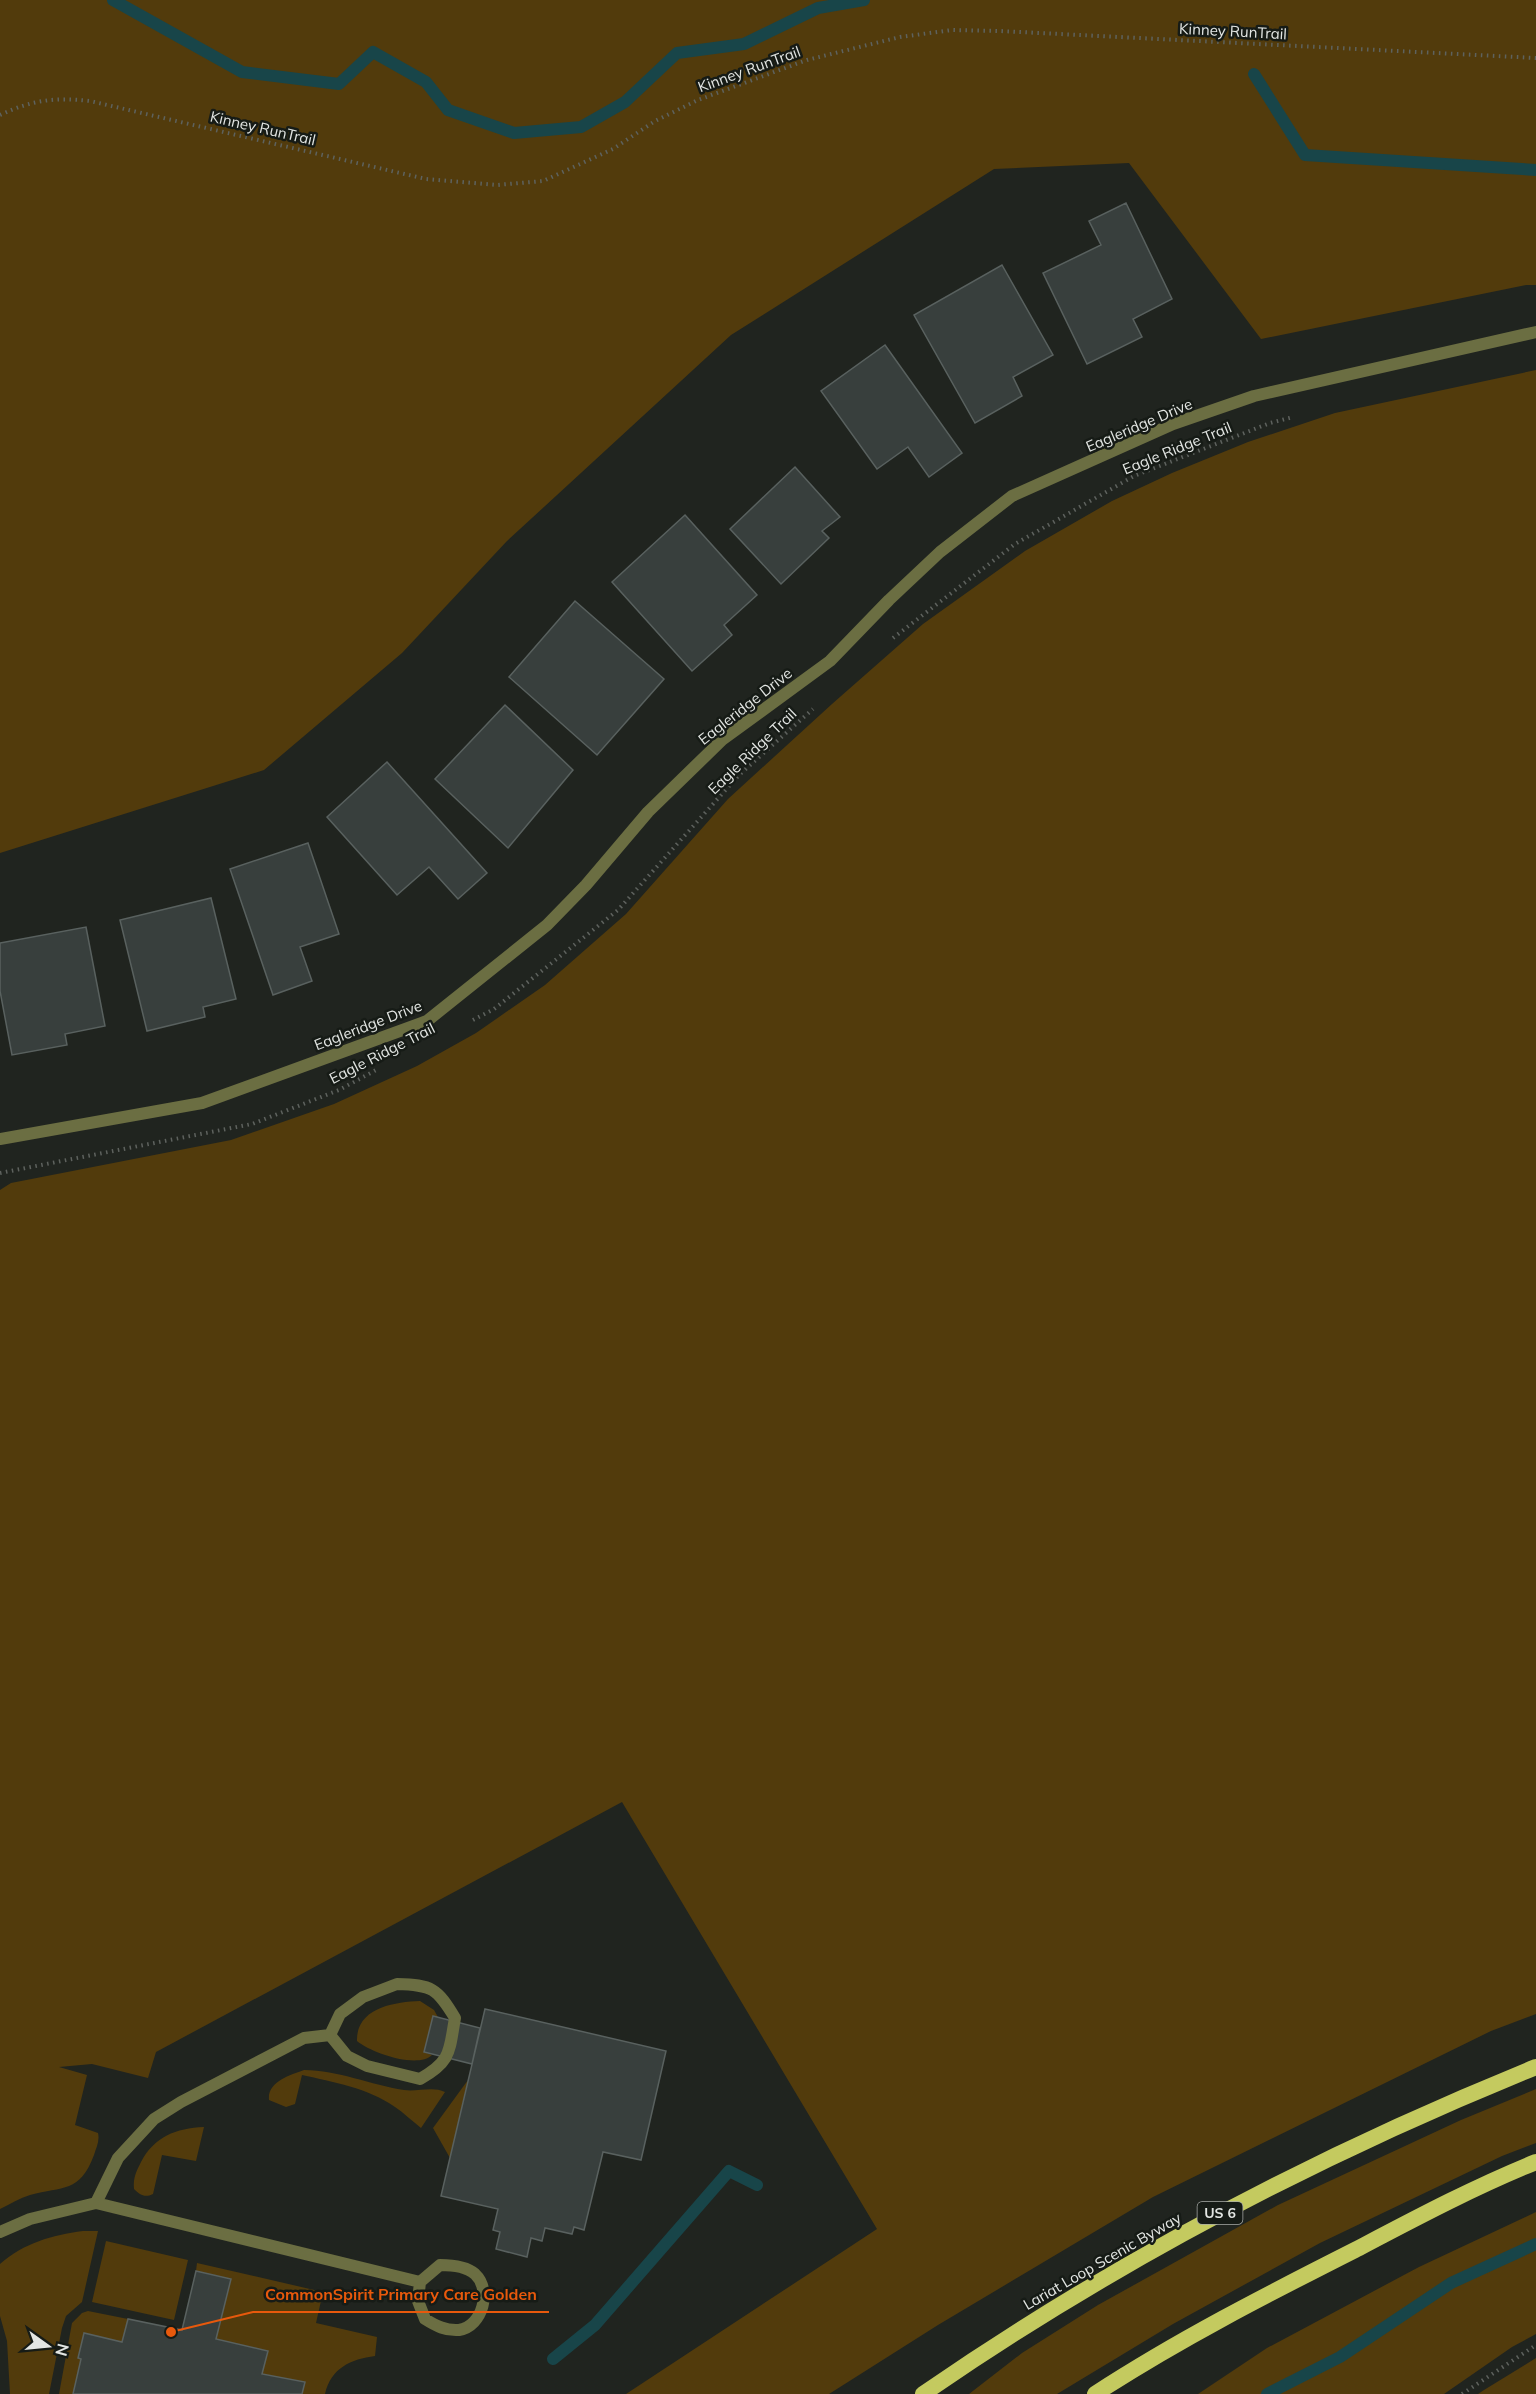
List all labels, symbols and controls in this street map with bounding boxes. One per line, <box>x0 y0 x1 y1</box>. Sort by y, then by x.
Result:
street label: Kinney RunTrail <box>1179 19 1287 43</box>
street label: Kinney RunTrail <box>695 42 803 96</box>
street label: Kinney RunTrail <box>208 107 318 149</box>
street label: Eagleridge Drive <box>1083 394 1195 456</box>
street label: Eagle Ridge Trail <box>1120 417 1234 479</box>
street label: Eagleridge Drive <box>694 663 796 749</box>
street label: Eagle Ridge Trail <box>704 704 800 798</box>
street label: Eagleridge Drive <box>311 996 425 1054</box>
street label: Eagle Ridge Trail <box>326 1018 438 1088</box>
road number: US 6 <box>1198 2202 1242 2224</box>
street label: Lariat Loop Scenic Byway <box>1020 2208 1184 2314</box>
callout: CommonSpirit Primary Care Golden <box>253 2278 549 2312</box>
text: CommonSpirit Primary Care Golden <box>265 2284 537 2304</box>
north arrow <box>18 2316 78 2376</box>
text: N <box>51 2341 74 2358</box>

